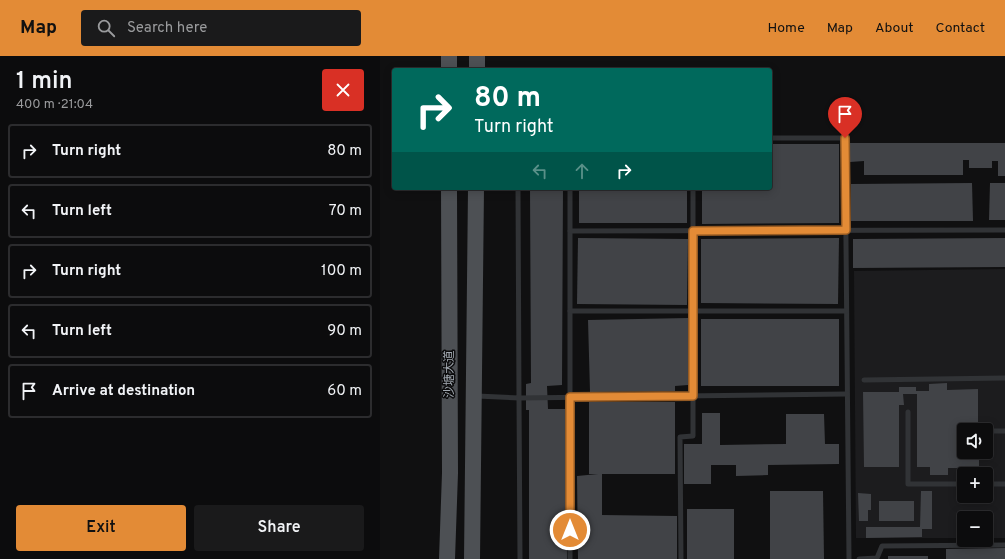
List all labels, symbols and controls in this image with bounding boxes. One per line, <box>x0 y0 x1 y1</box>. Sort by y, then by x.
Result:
search box <box>81 10 361 46</box>
text: Map <box>20 16 57 40</box>
icon: search <box>95 17 117 39</box>
text: Search here <box>127 19 207 38</box>
text: Home <box>768 20 805 37</box>
text: Map <box>827 20 853 37</box>
text: About <box>875 20 914 37</box>
text: Contact <box>936 20 985 37</box>
text: 1 min <box>16 67 73 97</box>
button: close <box>322 69 364 111</box>
text: 80 m <box>474 81 541 117</box>
icon: right <box>408 84 460 136</box>
text: 400 m · 21:04 <box>16 97 93 113</box>
pin <box>828 97 862 138</box>
icon: arrive <box>834 103 856 125</box>
text: Turn right <box>474 116 554 139</box>
icon: right <box>18 140 40 162</box>
text: Turn right <box>52 142 121 161</box>
text: 80 m <box>327 142 362 161</box>
icon: left <box>529 160 551 182</box>
icon: ahead <box>571 160 593 182</box>
icon: right <box>613 160 635 182</box>
icon: left <box>18 200 40 222</box>
text: Turn left <box>52 202 112 221</box>
text: 70 m <box>329 202 362 221</box>
icon: right <box>18 260 40 282</box>
text: Turn right <box>52 262 121 281</box>
text: 100 m <box>321 262 362 281</box>
icon: left <box>18 320 40 342</box>
text: Turn left <box>52 322 112 341</box>
text: 90 m <box>327 322 362 341</box>
street label: 沙塘大道 <box>442 350 458 398</box>
icon: arrive <box>18 380 40 402</box>
text: Arrive at destination <box>52 382 195 401</box>
text: 60 m <box>327 382 362 401</box>
map controls <box>957 423 993 547</box>
button: sound <box>957 423 993 459</box>
button: + <box>957 467 993 503</box>
button: Exit <box>16 505 186 551</box>
button: Share <box>194 505 364 551</box>
position arrow <box>549 509 591 551</box>
button: − <box>957 511 993 547</box>

